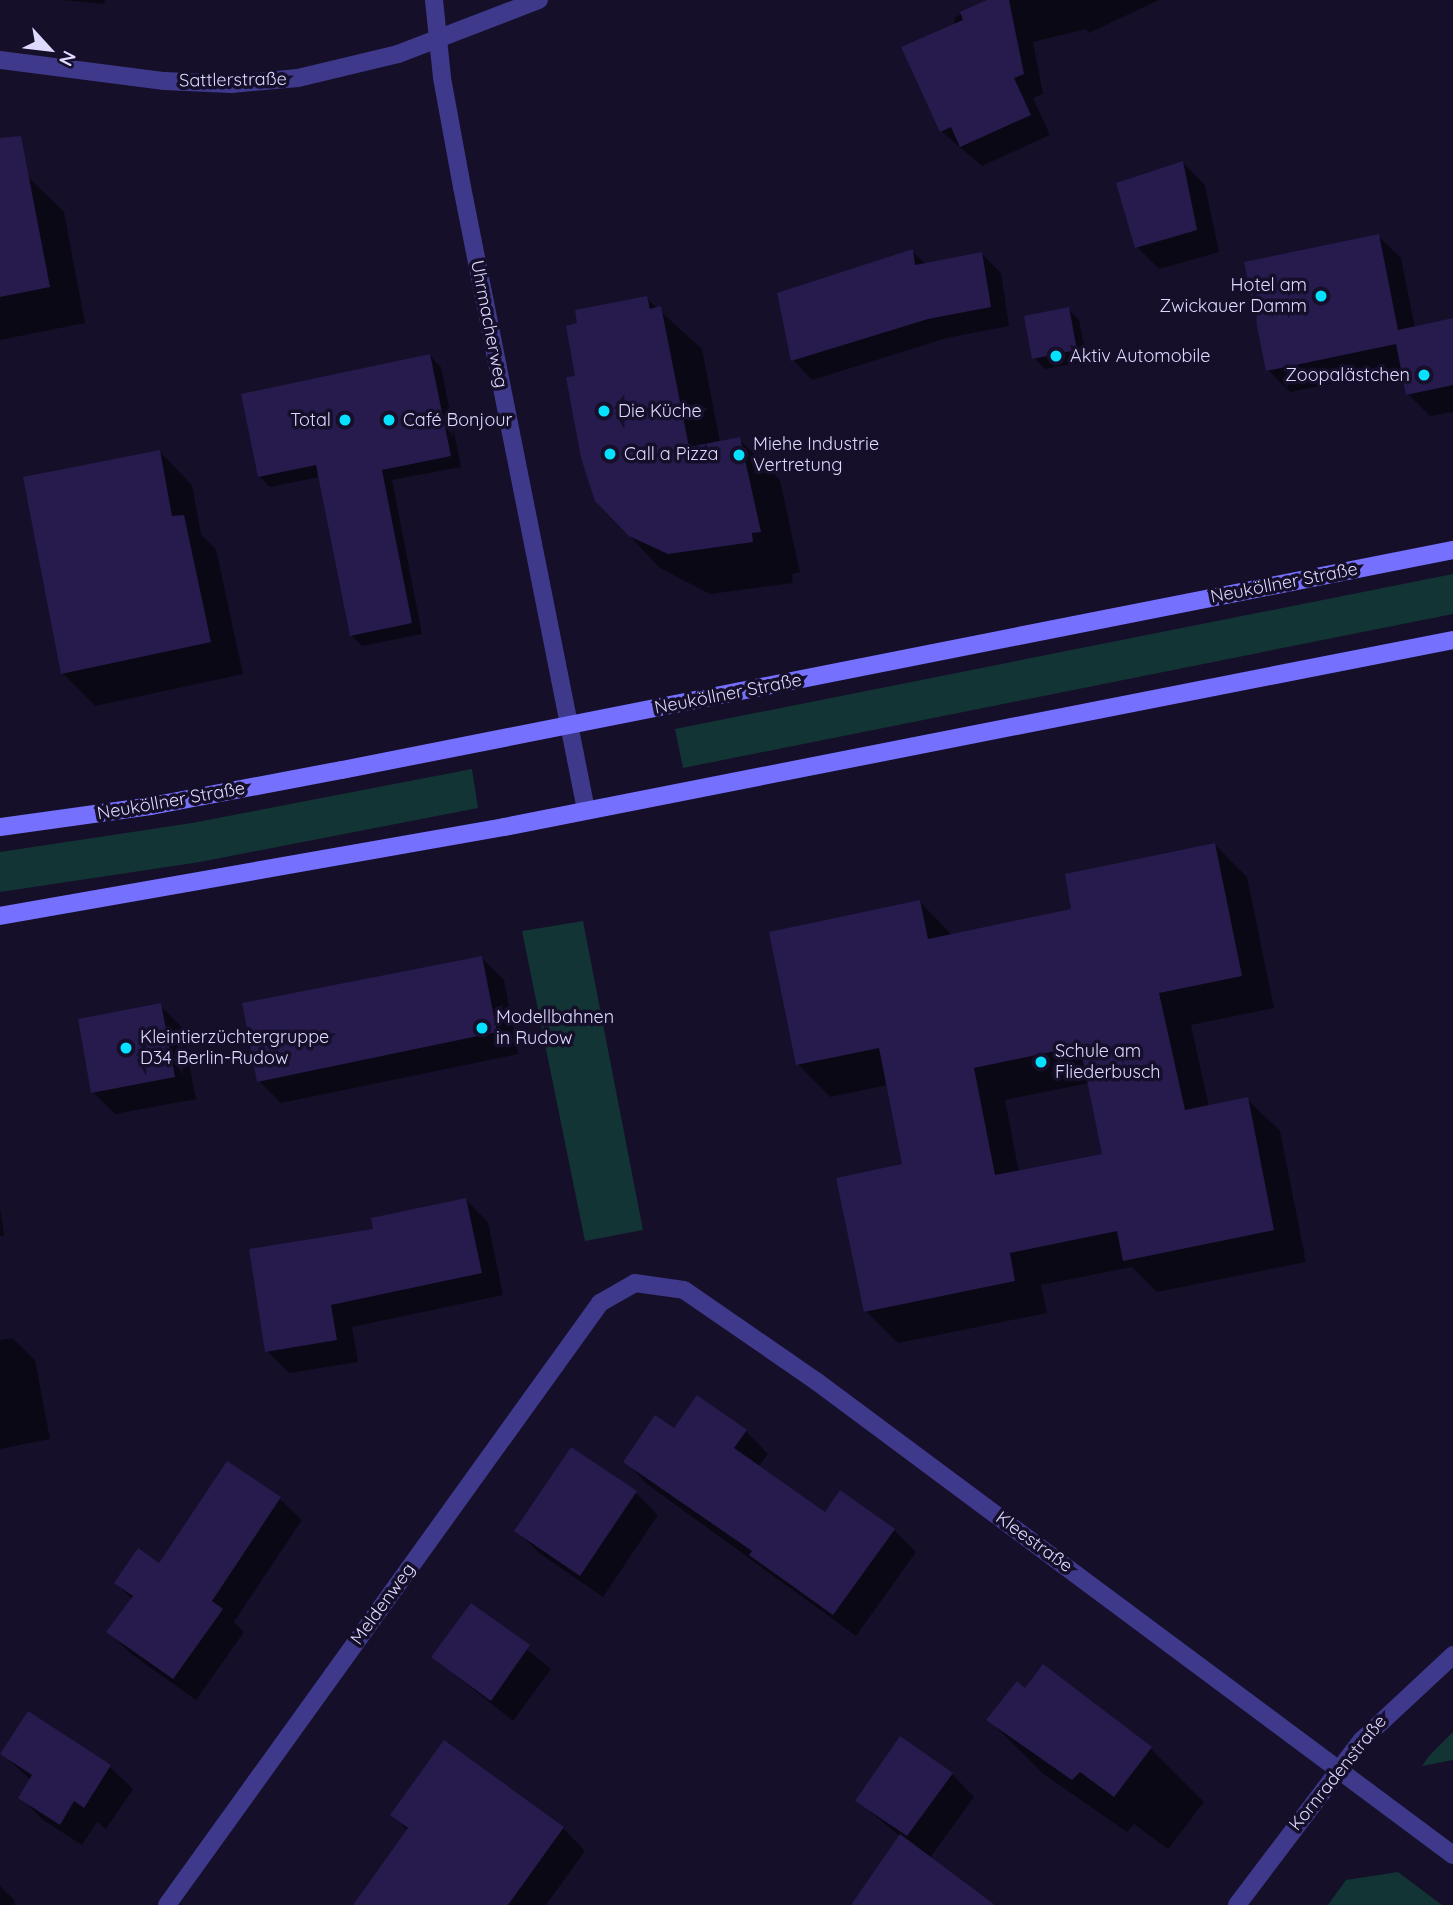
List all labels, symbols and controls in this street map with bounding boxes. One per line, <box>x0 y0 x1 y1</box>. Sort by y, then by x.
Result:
north arrow <box>14 14 84 84</box>
text: N <box>54 47 82 70</box>
street label: Sattlerstraße <box>179 68 287 92</box>
street label: Uhrmacherweg <box>466 258 512 390</box>
place label: Hotel am Zwickauer Damm <box>1159 275 1307 318</box>
marker: Hotel am Zwickauer Damm <box>1313 288 1329 304</box>
place label: Aktiv Automobile <box>1070 345 1210 367</box>
marker: Aktiv Automobile <box>1048 348 1064 364</box>
place label: Zoopalästchen <box>1285 364 1410 386</box>
marker: Zoopalästchen <box>1416 367 1432 383</box>
place label: Die Küche <box>618 400 702 422</box>
marker: Die Küche <box>596 403 612 419</box>
place label: Total <box>290 409 331 431</box>
place label: Café Bonjour <box>403 409 512 431</box>
marker: Total <box>337 412 353 428</box>
marker: Café Bonjour <box>381 412 397 428</box>
place label: Miehe Industrie Vertretung <box>753 434 879 476</box>
place label: Call a Pizza <box>624 443 718 465</box>
marker: Call a Pizza <box>602 446 618 462</box>
marker: Miehe Industrie Vertretung <box>731 447 747 463</box>
street label: Neuköllner Straße <box>1208 558 1360 608</box>
street label: Neuköllner Straße <box>652 669 804 719</box>
street label: Neuköllner Straße <box>95 777 247 825</box>
place label: Modellbahnen in Rudow <box>496 1007 614 1050</box>
marker: Modellbahnen in Rudow <box>474 1020 490 1036</box>
place label: Kleintierzüchtergruppe D34 Berlin-Rudow <box>140 1027 329 1070</box>
marker: Kleintierzüchtergruppe D34 Berlin-Rudow <box>118 1040 134 1056</box>
place label: Schule am Fliederbusch <box>1055 1041 1160 1084</box>
marker: Schule am Fliederbusch <box>1033 1054 1049 1070</box>
street label: Kleestraße <box>991 1507 1077 1577</box>
street label: Meldenweg <box>346 1559 420 1649</box>
street label: Kornradenstraße <box>1285 1711 1391 1835</box>

